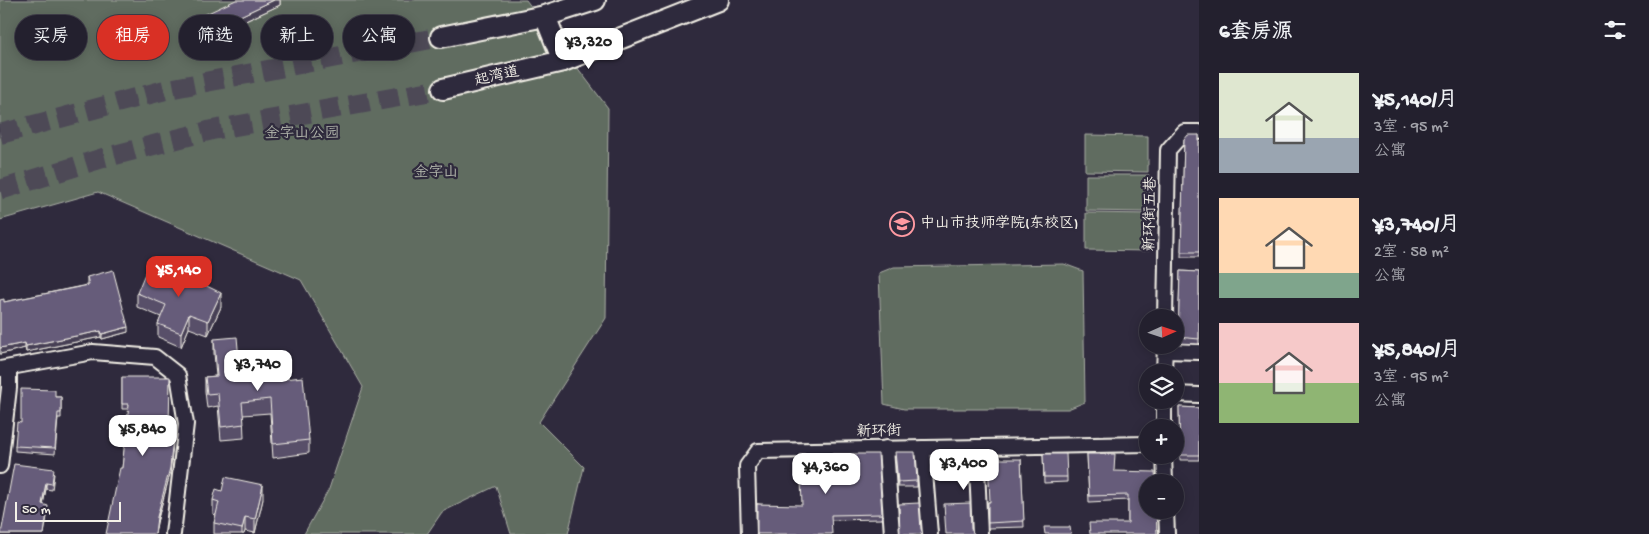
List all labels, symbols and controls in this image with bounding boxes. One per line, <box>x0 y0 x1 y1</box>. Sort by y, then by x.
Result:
chip: 买房 <box>15 15 87 60</box>
chip: 租房 <box>97 15 169 60</box>
chip: 筛选 <box>179 15 251 60</box>
chip: 新上 <box>261 15 333 60</box>
chip: 公寓 <box>343 15 415 60</box>
icon: filters <box>1601 16 1629 44</box>
text: 6套房源 <box>1219 21 1293 46</box>
pin: ¥3,320 <box>548 28 630 70</box>
text: ¥3,320 <box>566 34 612 53</box>
street label: 起湾道 <box>473 63 521 91</box>
text: ¥5,140/月 <box>1374 89 1458 114</box>
icon: home <box>1259 93 1319 153</box>
text: 3室 · 95 m² <box>1374 119 1449 138</box>
park label: 金字山公园 <box>264 125 340 143</box>
text: 公寓 <box>1374 143 1406 162</box>
park label: 金字山 <box>413 164 459 182</box>
street label: 新环街五巷 <box>1141 176 1161 252</box>
school or university icon: 中山市技师学院(东校区) <box>889 211 915 237</box>
place label: 中山市技师学院(东校区) <box>920 214 1079 233</box>
text: ¥3,740/月 <box>1374 214 1460 239</box>
icon: home <box>1259 218 1319 278</box>
text: 2室 · 58 m² <box>1374 244 1449 263</box>
pin: ¥5,140 <box>138 256 220 298</box>
text: ¥5,140 <box>157 262 201 281</box>
text: 公寓 <box>1374 268 1406 287</box>
north arrow <box>1139 309 1184 354</box>
map controls <box>1139 309 1184 519</box>
text: ¥5,840/月 <box>1374 339 1461 364</box>
icon: home <box>1259 343 1319 403</box>
pin: ¥3,740 <box>217 350 299 392</box>
text: ¥3,740 <box>235 356 281 375</box>
button: layers <box>1139 364 1184 409</box>
text: 3室 · 95 m² <box>1374 369 1449 388</box>
text: 公寓 <box>1374 393 1406 412</box>
pin: ¥5,840 <box>102 414 184 457</box>
button: + <box>1139 419 1184 464</box>
text: ¥5,840 <box>120 421 166 440</box>
street label: 新环街 <box>856 423 902 441</box>
pin: ¥3,400 <box>923 448 1005 491</box>
pin: ¥4,360 <box>785 452 867 495</box>
text: ¥3,400 <box>941 455 987 474</box>
text: ¥4,360 <box>803 459 849 478</box>
button: − <box>1139 474 1184 519</box>
scale bar <box>15 499 121 522</box>
text: 50 m <box>22 502 51 519</box>

